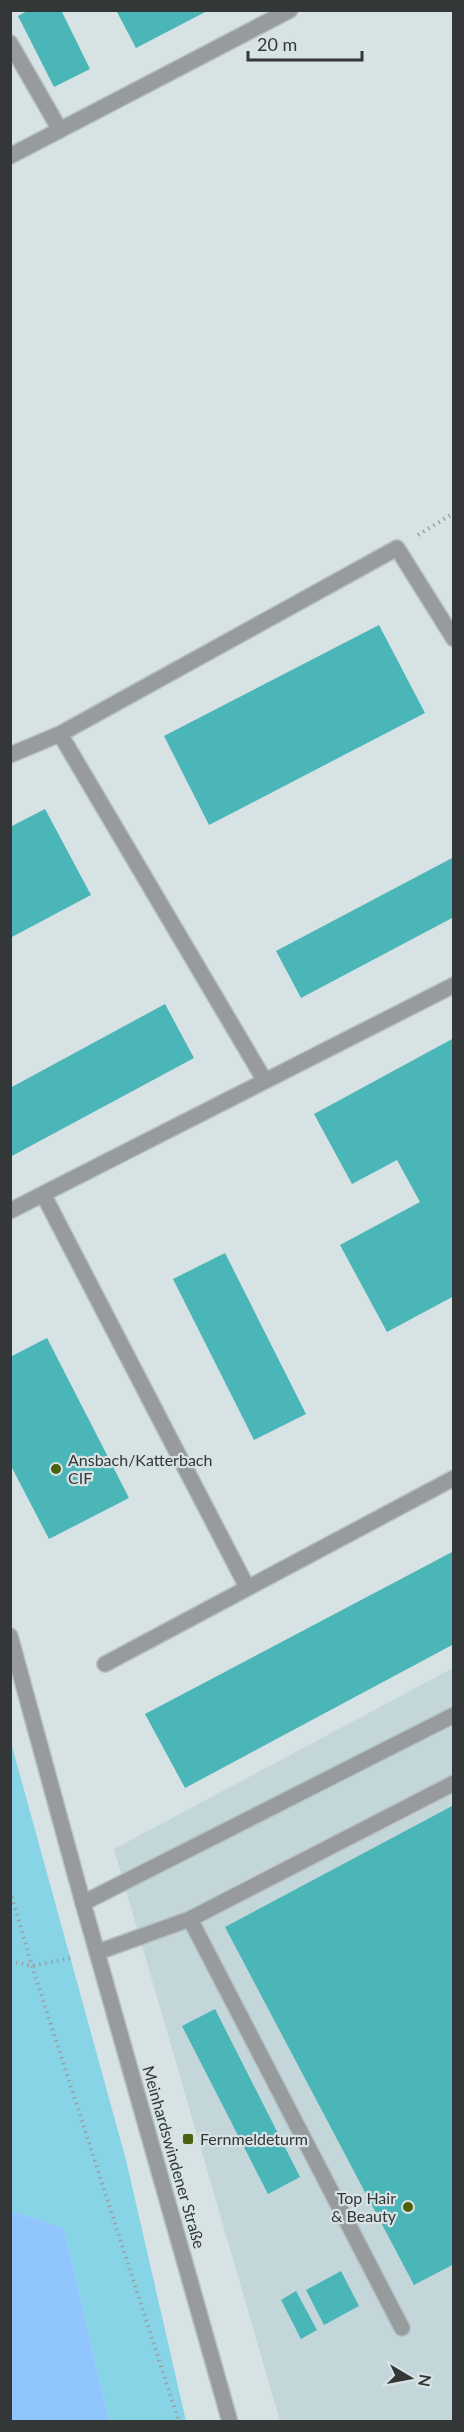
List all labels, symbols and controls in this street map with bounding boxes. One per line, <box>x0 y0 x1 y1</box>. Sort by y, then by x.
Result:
scale bar <box>248 24 362 62</box>
text: 20 m <box>257 33 297 55</box>
place label: Ansbach/Katterbach CIF <box>68 1450 212 1487</box>
marker: Ansbach/Katterbach CIF <box>49 1462 63 1476</box>
street label: Meinhardswindener Straße <box>139 2063 210 2250</box>
place label: Fernmeldeturm <box>200 2129 308 2148</box>
marker: Fernmeldeturm <box>181 2132 195 2146</box>
place label: Top Hair & Beauty <box>331 2188 397 2225</box>
marker: Top Hair & Beauty <box>401 2200 415 2214</box>
north arrow <box>380 2348 440 2408</box>
text: N <box>415 2373 436 2388</box>

